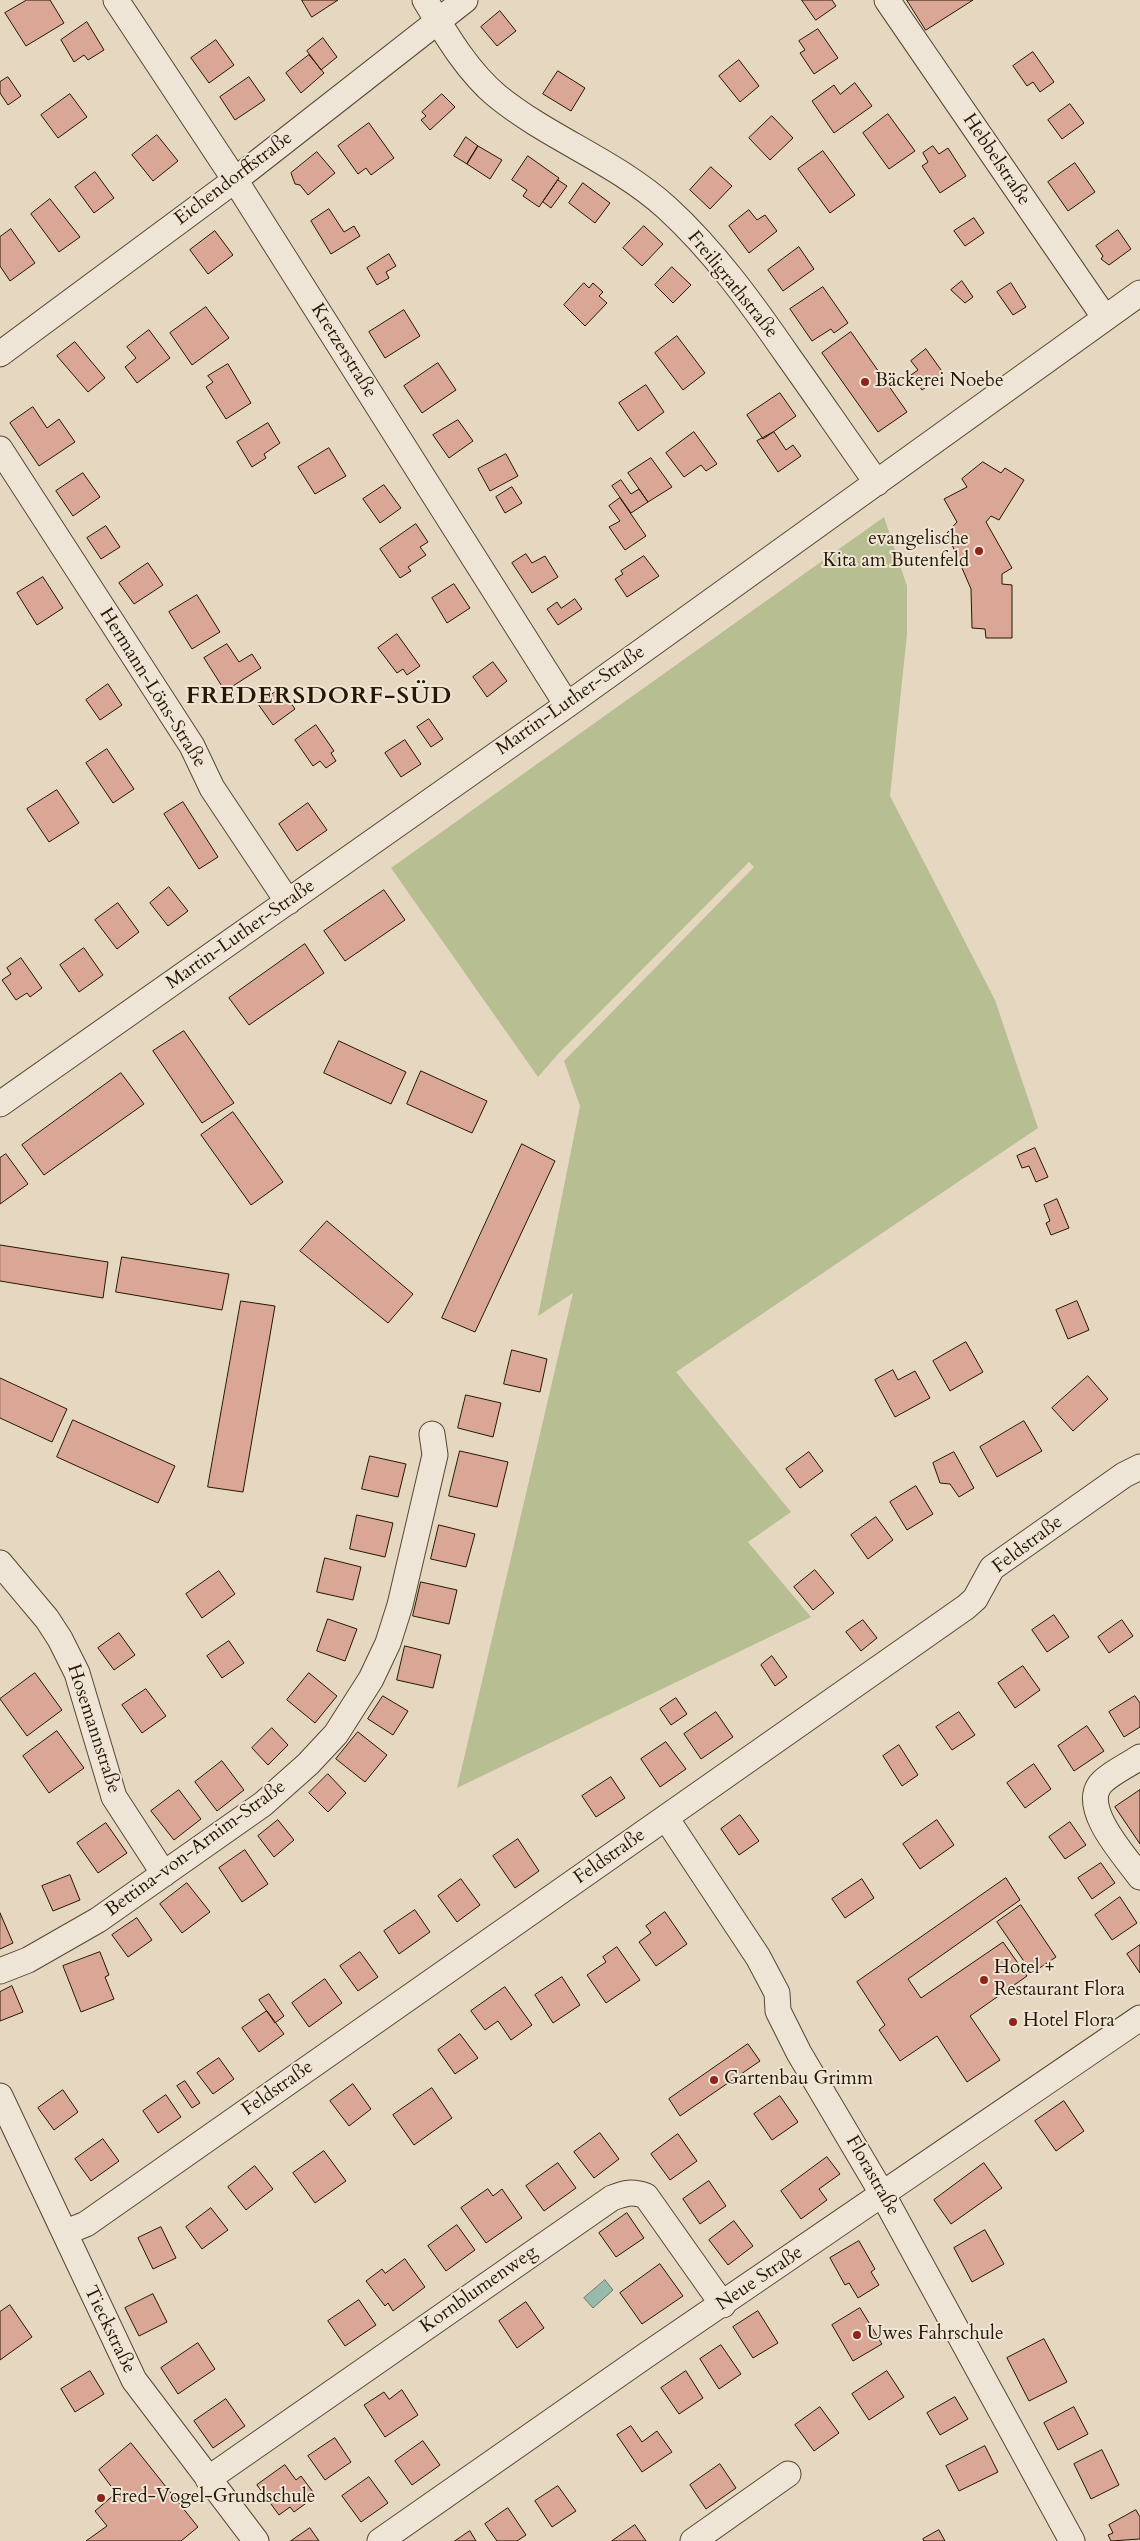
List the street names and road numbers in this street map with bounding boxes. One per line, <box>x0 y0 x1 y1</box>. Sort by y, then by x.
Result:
street label: Hebbelstraße <box>957 110 1035 210</box>
street label: Eichendorffstraße <box>171 127 297 231</box>
street label: Freiligrathstraße <box>682 227 782 343</box>
street label: Kretzerstraße <box>305 300 381 402</box>
street label: Hermann-Löns-Straße <box>94 604 210 772</box>
street label: Martin-Luther-Straße <box>492 641 650 761</box>
street label: Martin-Luther-Straße <box>162 875 320 995</box>
street label: Feldstraße <box>988 1511 1068 1579</box>
street label: Hosemannstraße <box>61 1662 125 1796</box>
street label: Bettina-von-Arnim-Straße <box>101 1776 291 1922</box>
street label: Feldstraße <box>570 1824 650 1890</box>
street label: Feldstraße <box>238 2056 318 2122</box>
street label: Florastraße <box>840 2132 904 2220</box>
street label: Kornblumenweg <box>416 2241 542 2339</box>
street label: Neue Straße <box>712 2242 808 2316</box>
street label: Tieckstraße <box>78 2283 140 2377</box>

